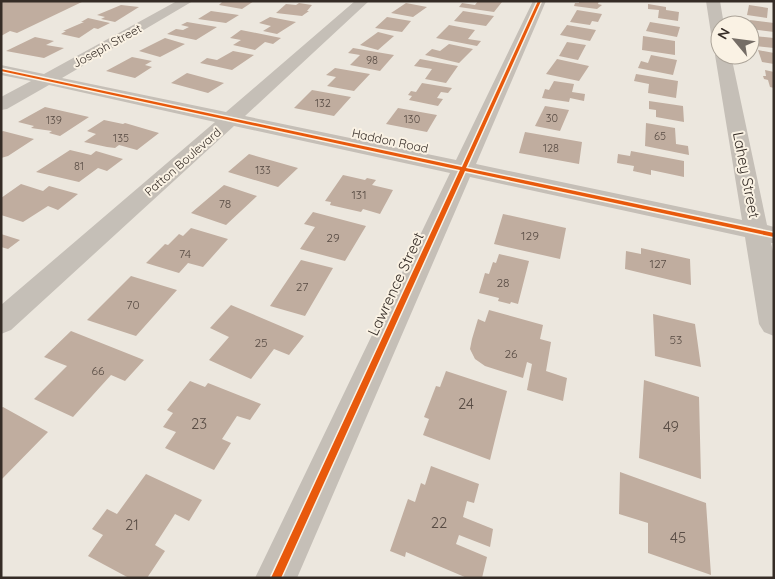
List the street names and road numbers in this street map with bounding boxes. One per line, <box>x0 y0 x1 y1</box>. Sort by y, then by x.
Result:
street label: Joseph Street <box>70 20 144 71</box>
street label: Patton Boulevard <box>141 124 224 199</box>
street label: Haddon Road <box>351 125 430 156</box>
street label: Lahey Street <box>729 130 764 220</box>
street label: Lawrence Street <box>363 229 428 339</box>

